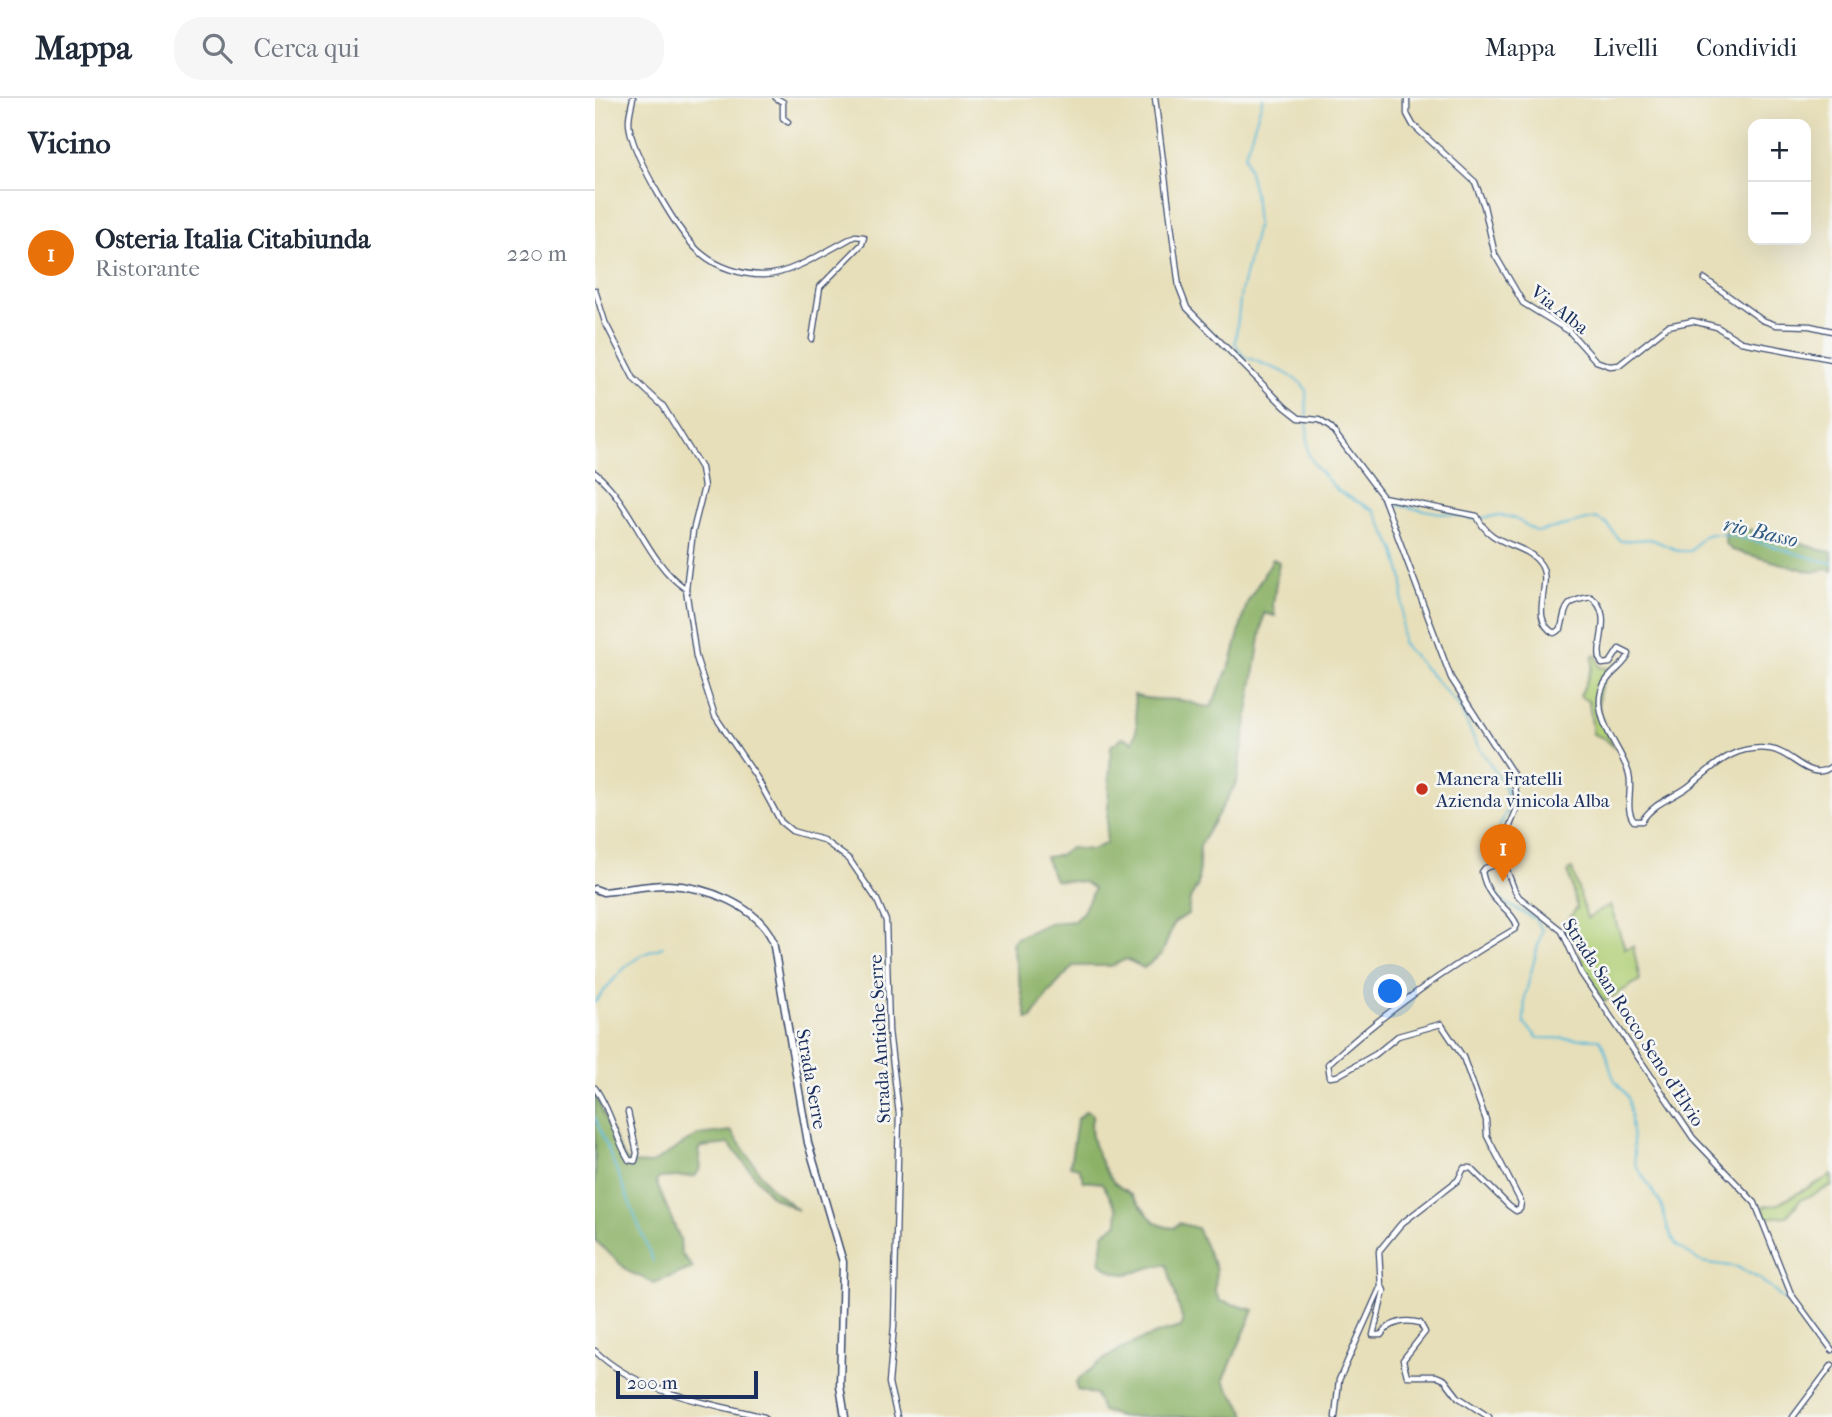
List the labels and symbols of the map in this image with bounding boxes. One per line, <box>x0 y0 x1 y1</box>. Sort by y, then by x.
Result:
street label: Via Alba <box>1525 280 1593 339</box>
water label: rio Basso <box>1722 512 1801 552</box>
place label: Manera Fratelli Azienda vinicola Alba <box>1435 768 1610 812</box>
marker: Manera Fratelli Azienda vinicola Alba <box>1414 781 1430 797</box>
pin: 1 <box>1480 824 1526 882</box>
street label: Strada San Rocco Seno d'Elvio <box>1558 914 1709 1131</box>
street label: Strada Antiche Serre <box>865 954 895 1124</box>
your location <box>1373 974 1407 1008</box>
street label: Strada Serre <box>791 1027 831 1131</box>
scale bar <box>616 1368 758 1400</box>

